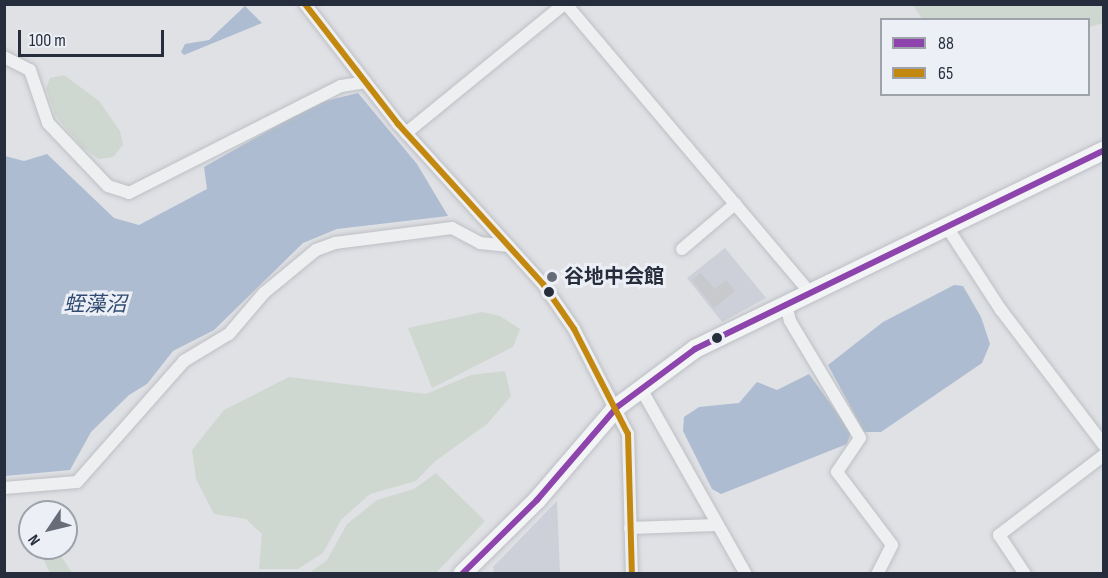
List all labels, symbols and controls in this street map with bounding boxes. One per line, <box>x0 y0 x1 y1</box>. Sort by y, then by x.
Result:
scale bar <box>21 18 166 56</box>
legend <box>880 18 1090 96</box>
text: 100 m <box>29 30 66 51</box>
text: 88 <box>938 33 954 54</box>
text: 65 <box>938 63 953 84</box>
place label: 谷地中会館 <box>564 265 664 289</box>
marker: 谷地中会館 <box>545 270 559 284</box>
unlabelled marker <box>543 286 555 298</box>
water label: 蛭藻沼 <box>64 292 126 318</box>
unlabelled marker <box>711 332 723 344</box>
north arrow <box>18 500 78 560</box>
text: N <box>24 531 45 548</box>

